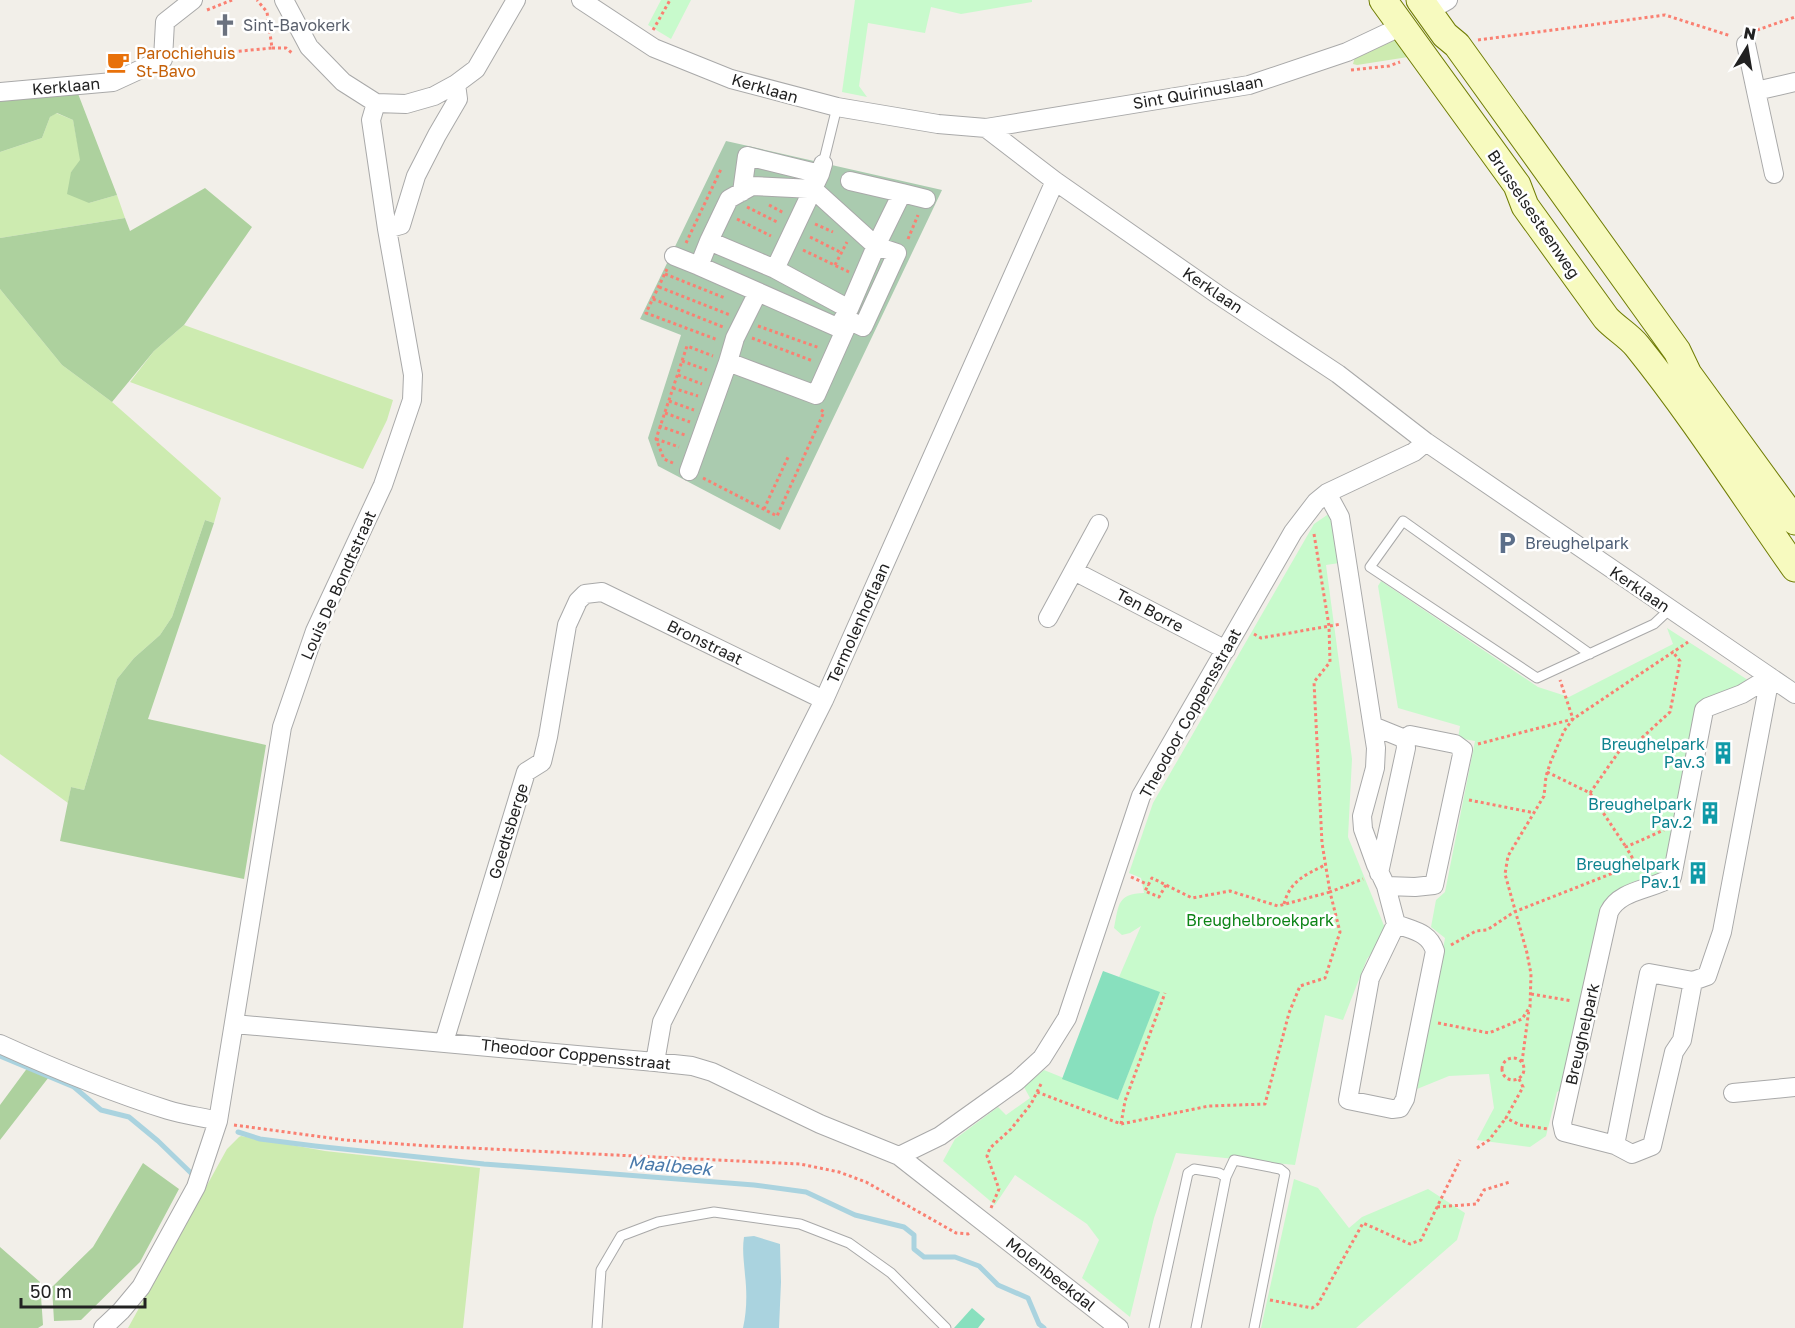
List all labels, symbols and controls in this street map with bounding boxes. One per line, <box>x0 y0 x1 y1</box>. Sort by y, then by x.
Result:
church icon: Sint-Bavokerk <box>212 12 238 38</box>
place label: Sint-Bavokerk <box>243 15 350 35</box>
north arrow <box>1717 18 1777 78</box>
text: N <box>1742 22 1758 44</box>
place label: Parochiehuis St-Bavo <box>136 43 235 81</box>
cafe icon: Parochiehuis St-Bavo <box>105 49 131 75</box>
street label: Kerklaan <box>729 69 801 107</box>
street label: Sint Quirinuslaan <box>1131 71 1265 113</box>
street label: Kerklaan <box>31 73 101 99</box>
street label: Brusselsesteenweg <box>1484 146 1584 282</box>
street label: Kerklaan <box>1179 263 1247 317</box>
street label: Louis De Bondtstraat <box>296 507 380 663</box>
parking icon: Breughelpark <box>1494 530 1520 556</box>
place label: Breughelpark <box>1525 533 1629 553</box>
street label: Termolenhoflaan <box>822 560 894 686</box>
street label: Kerklaan <box>1606 562 1674 616</box>
street label: Ten Borre <box>1113 584 1187 636</box>
street label: Bronstraat <box>664 615 746 669</box>
street label: Theodoor Coppensstraat <box>1135 625 1245 801</box>
place label: Breughelpark Pav.3 <box>1601 734 1705 772</box>
building icon: Breughelpark Pav.3 <box>1710 740 1736 766</box>
street label: Goedtsberge <box>484 781 532 881</box>
place label: Breughelpark Pav.2 <box>1588 794 1692 832</box>
building icon: Breughelpark Pav.2 <box>1697 800 1723 826</box>
place label: Breughelpark Pav.1 <box>1576 854 1680 892</box>
building icon: Breughelpark Pav.1 <box>1685 860 1711 886</box>
park label: Breughelbroekpark <box>1186 910 1334 930</box>
street label: Breughelpark <box>1561 981 1603 1087</box>
street label: Theodoor Coppensstraat <box>480 1034 672 1074</box>
water label: Maalbeek <box>627 1150 714 1180</box>
street label: Molenbeekdal <box>1002 1233 1100 1315</box>
scale bar <box>21 1271 146 1309</box>
text: 50 m <box>30 1280 72 1302</box>

